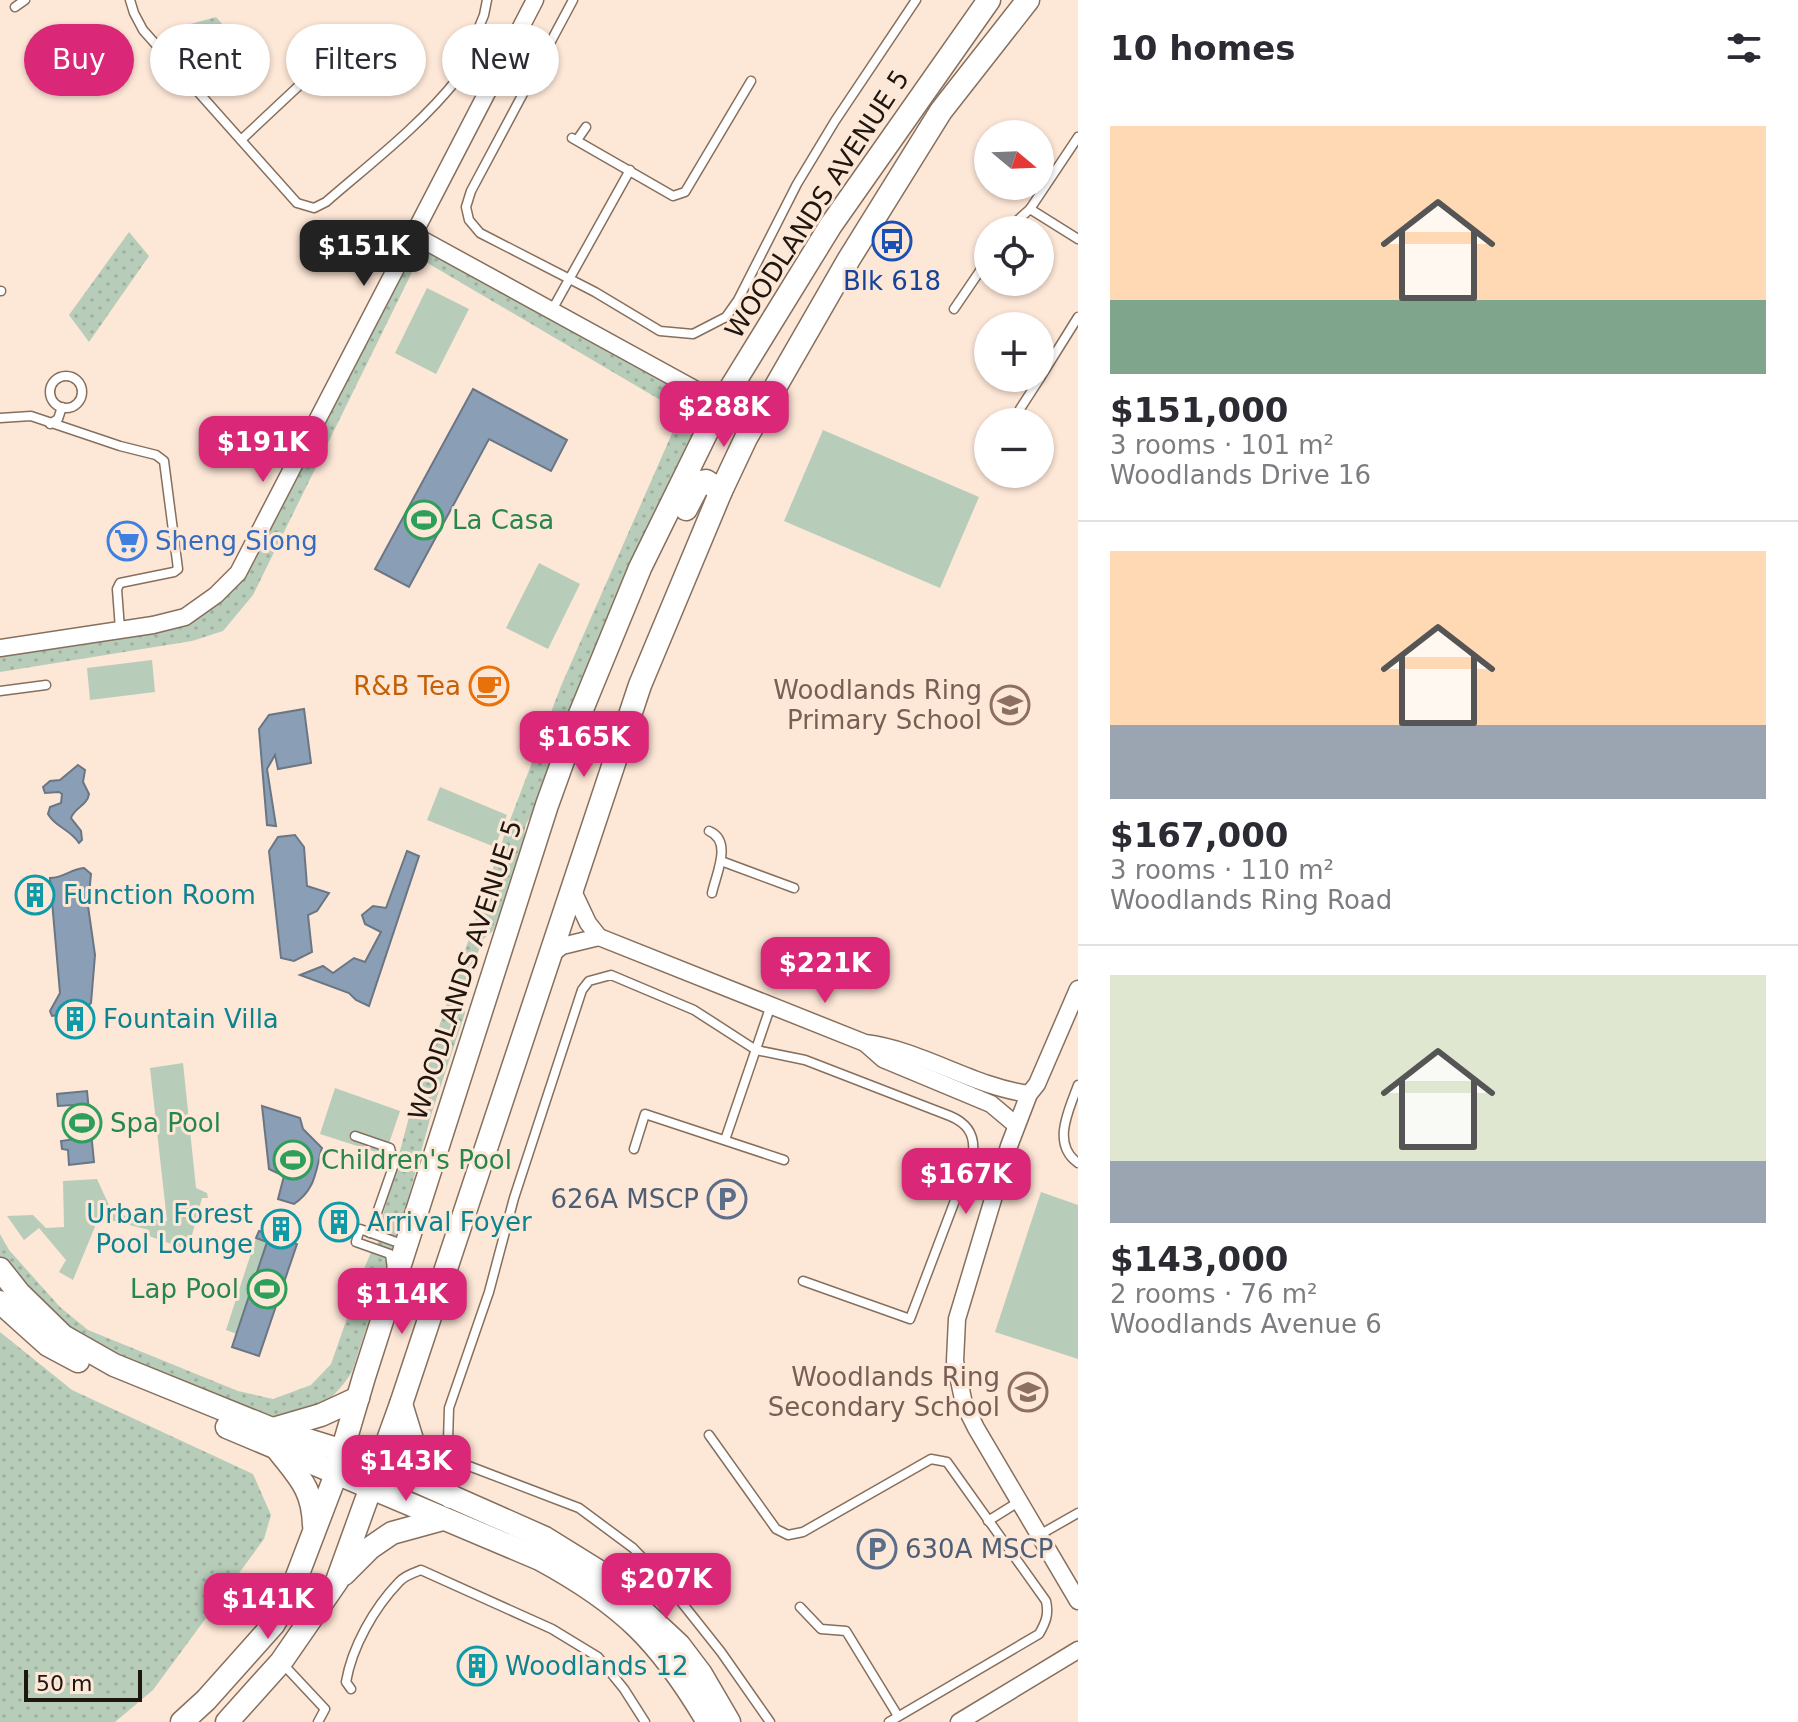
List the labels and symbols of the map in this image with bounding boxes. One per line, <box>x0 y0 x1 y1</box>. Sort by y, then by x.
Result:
street label: WOODLANDS AVENUE 5 <box>719 64 915 344</box>
north arrow <box>974 120 1054 200</box>
pin: $151K <box>308 220 420 288</box>
bus stop icon: Blk 618 <box>871 220 913 262</box>
place label: Blk 618 <box>843 266 941 296</box>
pin: $288K <box>668 381 780 449</box>
pin: $191K <box>207 416 319 484</box>
sports icon: La Casa <box>403 499 445 541</box>
place label: La Casa <box>452 505 554 535</box>
supermarket icon: Sheng Siong <box>106 520 148 562</box>
place label: Sheng Siong <box>155 526 318 556</box>
cafe icon: R&B Tea <box>468 665 510 707</box>
place label: R&B Tea <box>353 671 461 701</box>
place label: Woodlands Ring Primary School <box>773 675 982 735</box>
school or university icon: Woodlands Ring Primary School <box>989 684 1031 726</box>
pin: $165K <box>528 711 640 779</box>
street label: WOODLANDS AVENUE 5 <box>402 816 528 1124</box>
building icon: Function Room <box>14 874 56 916</box>
place label: Function Room <box>63 880 256 910</box>
pin: $221K <box>769 937 881 1005</box>
building icon: Fountain Villa <box>54 998 96 1040</box>
place label: Fountain Villa <box>103 1004 279 1034</box>
sports icon: Spa Pool <box>61 1102 103 1144</box>
place label: Spa Pool <box>110 1108 221 1138</box>
sports icon: Children's Pool <box>272 1139 314 1181</box>
place label: Children's Pool <box>321 1145 512 1175</box>
pin: $167K <box>910 1148 1022 1216</box>
parking icon: 626A MSCP <box>706 1178 748 1220</box>
place label: 626A MSCP <box>551 1184 699 1214</box>
place label: Urban Forest Pool Lounge <box>86 1199 253 1259</box>
building icon: Arrival Foyer <box>318 1201 360 1243</box>
place label: Arrival Foyer <box>367 1207 532 1237</box>
building icon: Urban Forest Pool Lounge <box>260 1208 302 1250</box>
sports icon: Lap Pool <box>246 1268 288 1310</box>
pin: $114K <box>346 1268 458 1336</box>
place label: Lap Pool <box>130 1274 239 1304</box>
place label: Woodlands Ring Secondary School <box>768 1362 1000 1422</box>
school or university icon: Woodlands Ring Secondary School <box>1007 1371 1049 1413</box>
pin: $143K <box>350 1435 462 1503</box>
parking icon: 630A MSCP <box>856 1528 898 1570</box>
place label: 630A MSCP <box>905 1534 1053 1564</box>
pin: $207K <box>610 1553 722 1621</box>
pin: $141K <box>212 1573 324 1641</box>
building icon: Woodlands 12 <box>456 1645 498 1687</box>
place label: Woodlands 12 <box>505 1651 689 1681</box>
scale bar <box>24 1666 142 1702</box>

